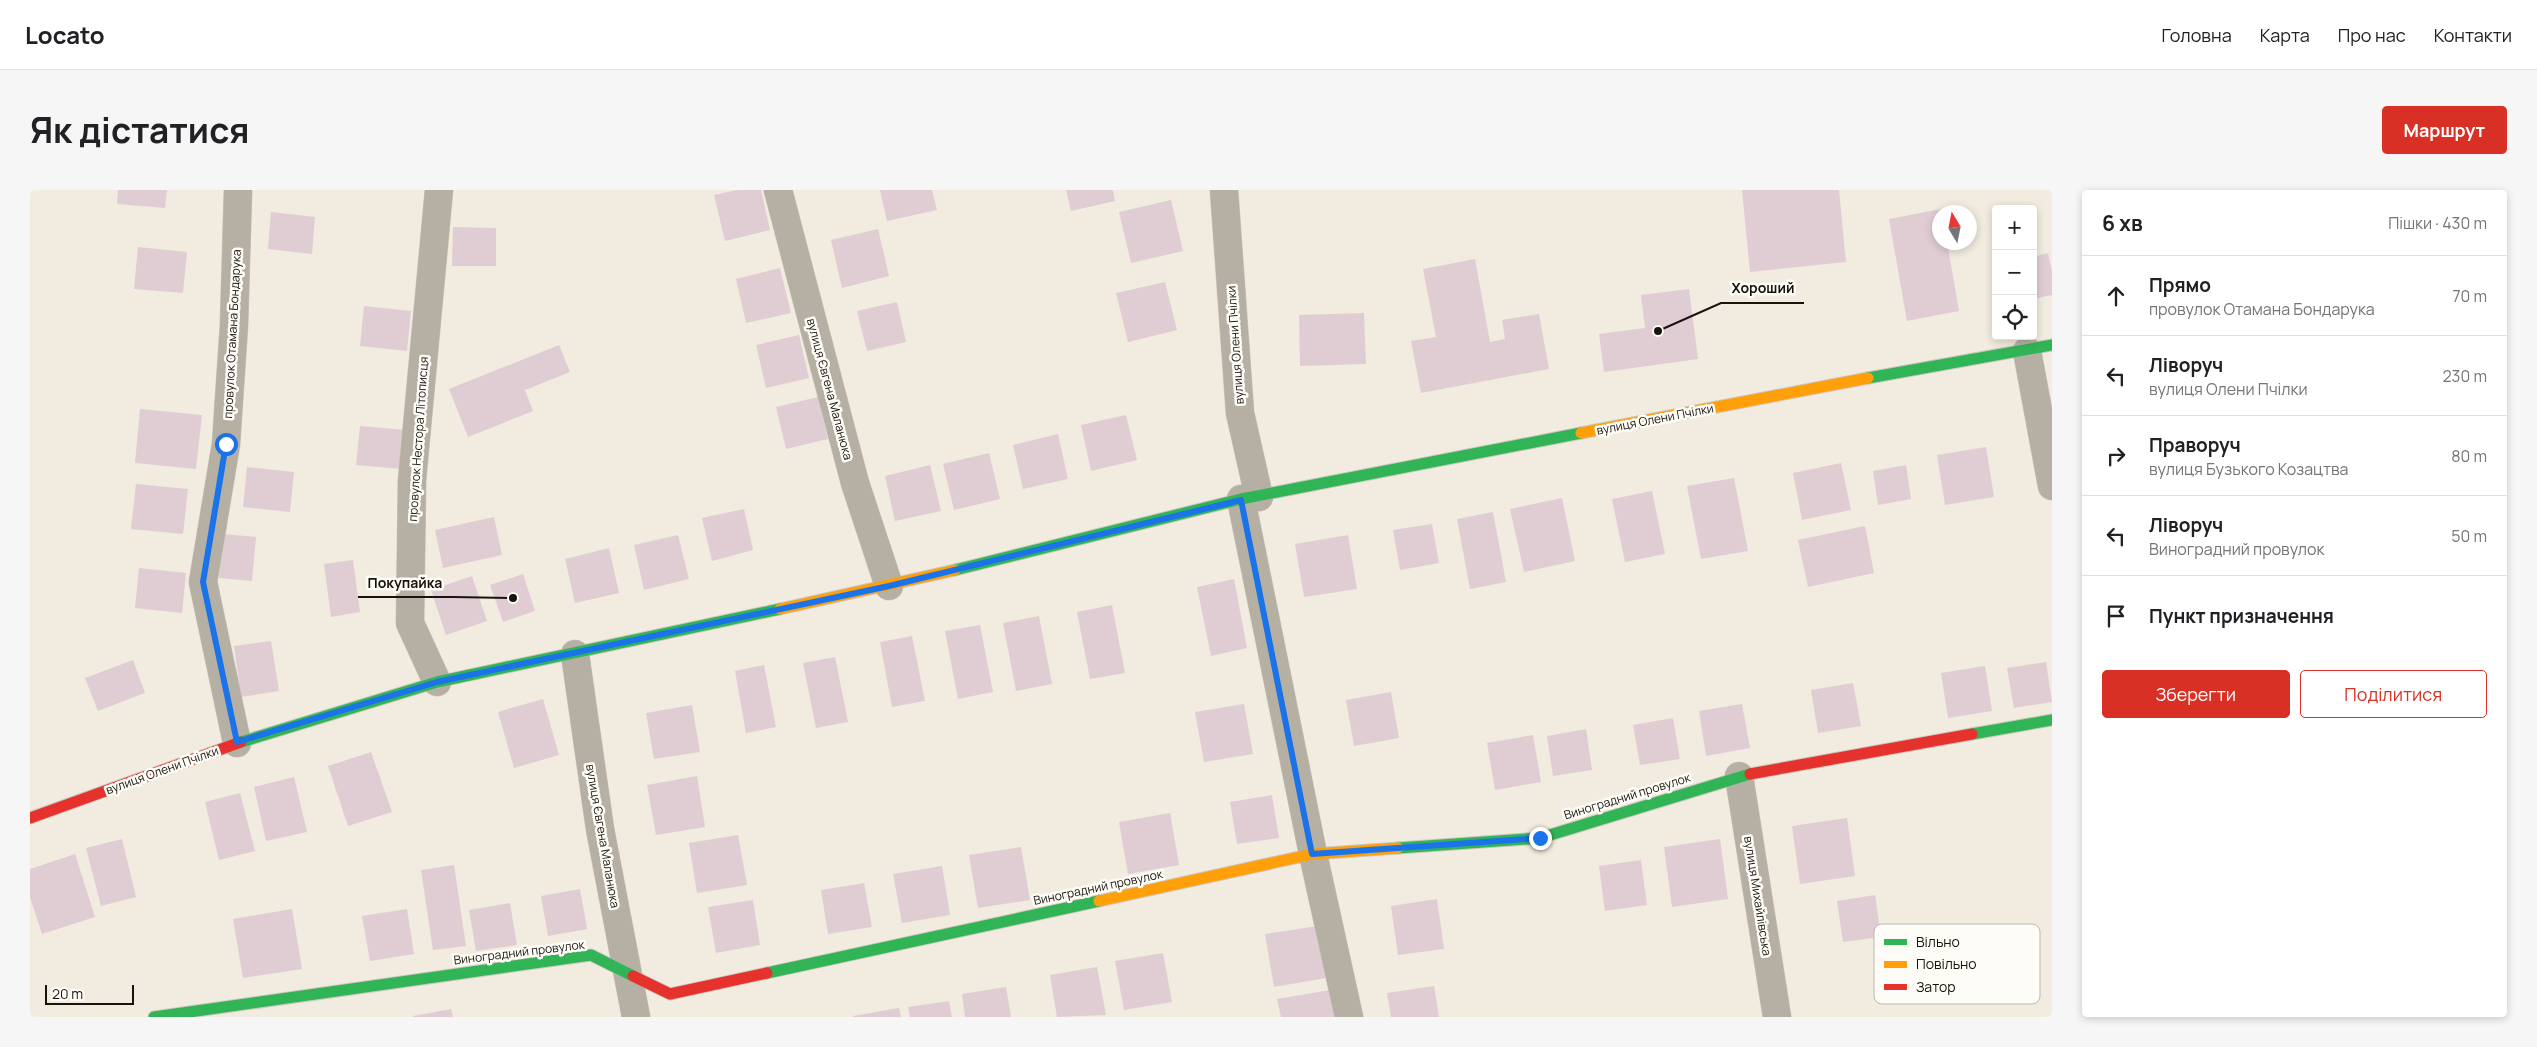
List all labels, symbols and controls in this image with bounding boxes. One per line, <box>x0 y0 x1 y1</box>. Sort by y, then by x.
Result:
text: Locato <box>25 18 105 51</box>
text: Головна <box>2162 23 2232 47</box>
text: Карта <box>2260 23 2310 47</box>
text: Про нас <box>2338 23 2406 47</box>
text: Контакти <box>2434 23 2512 47</box>
text: Як дістатися <box>30 106 249 154</box>
button: Маршрут <box>2382 106 2507 154</box>
north arrow <box>1932 205 1977 250</box>
map controls <box>1992 205 2037 340</box>
button: + <box>1992 205 2037 250</box>
text: 6 хв <box>2102 209 2143 237</box>
text: Пішки · 430 m <box>2388 212 2487 234</box>
street label: провулок Отамана Бондарука <box>219 249 245 419</box>
button: − <box>1992 250 2037 295</box>
text: Прямо <box>2149 272 2211 298</box>
callout: Хороший <box>1721 274 1804 303</box>
text: Хороший <box>1732 278 1794 297</box>
icon: ahead <box>2102 282 2130 310</box>
street label: вулиця Олени Пчілки <box>1222 285 1248 405</box>
text: 70 m <box>2452 285 2487 307</box>
button: locate <box>1992 295 2037 340</box>
text: провулок Отамана Бондарука <box>2149 298 2375 320</box>
street label: вулиця Євгена Маланюка <box>803 316 857 462</box>
text: Ліворуч <box>2149 352 2223 378</box>
street label: провулок Нестора Літописця <box>404 356 432 522</box>
icon: left <box>2102 362 2130 390</box>
text: 230 m <box>2443 365 2487 387</box>
text: вулиця Олени Пчілки <box>2149 378 2308 400</box>
street label: вулиця Олени Пчілки <box>1595 399 1715 439</box>
text: Праворуч <box>2149 432 2241 458</box>
route start <box>215 433 238 456</box>
icon: right <box>2102 442 2130 470</box>
text: 80 m <box>2451 445 2487 467</box>
text: вулиця Бузького Козацтва <box>2149 458 2348 480</box>
text: Ліворуч <box>2149 512 2223 538</box>
icon: left <box>2102 522 2130 550</box>
text: 50 m <box>2451 525 2487 547</box>
text: Виноградний провулок <box>2149 538 2324 560</box>
callout: Покупайка <box>358 568 453 597</box>
text: Покупайка <box>368 573 442 592</box>
icon: arrive <box>2102 602 2130 630</box>
text: Пункт призначення <box>2149 603 2334 629</box>
button: Зберегти <box>2102 670 2290 718</box>
button: Поділитися <box>2300 670 2487 718</box>
street label: вулиця Олени Пчілки <box>103 742 221 798</box>
street label: вулиця Євгена Маланюка <box>582 763 624 909</box>
street label: Виноградний провулок <box>1562 768 1693 823</box>
route end <box>1529 827 1552 850</box>
street label: вулиця Михайлівська <box>1740 835 1776 957</box>
street label: Виноградний провулок <box>1032 865 1165 909</box>
legend <box>1874 924 2040 1004</box>
text: Вільно <box>1916 932 1960 951</box>
street label: Виноградний провулок <box>453 935 586 968</box>
text: Повільно <box>1916 954 1977 973</box>
text: Затор <box>1916 977 1956 996</box>
scale bar <box>45 982 134 1005</box>
text: 20 m <box>52 984 83 1003</box>

